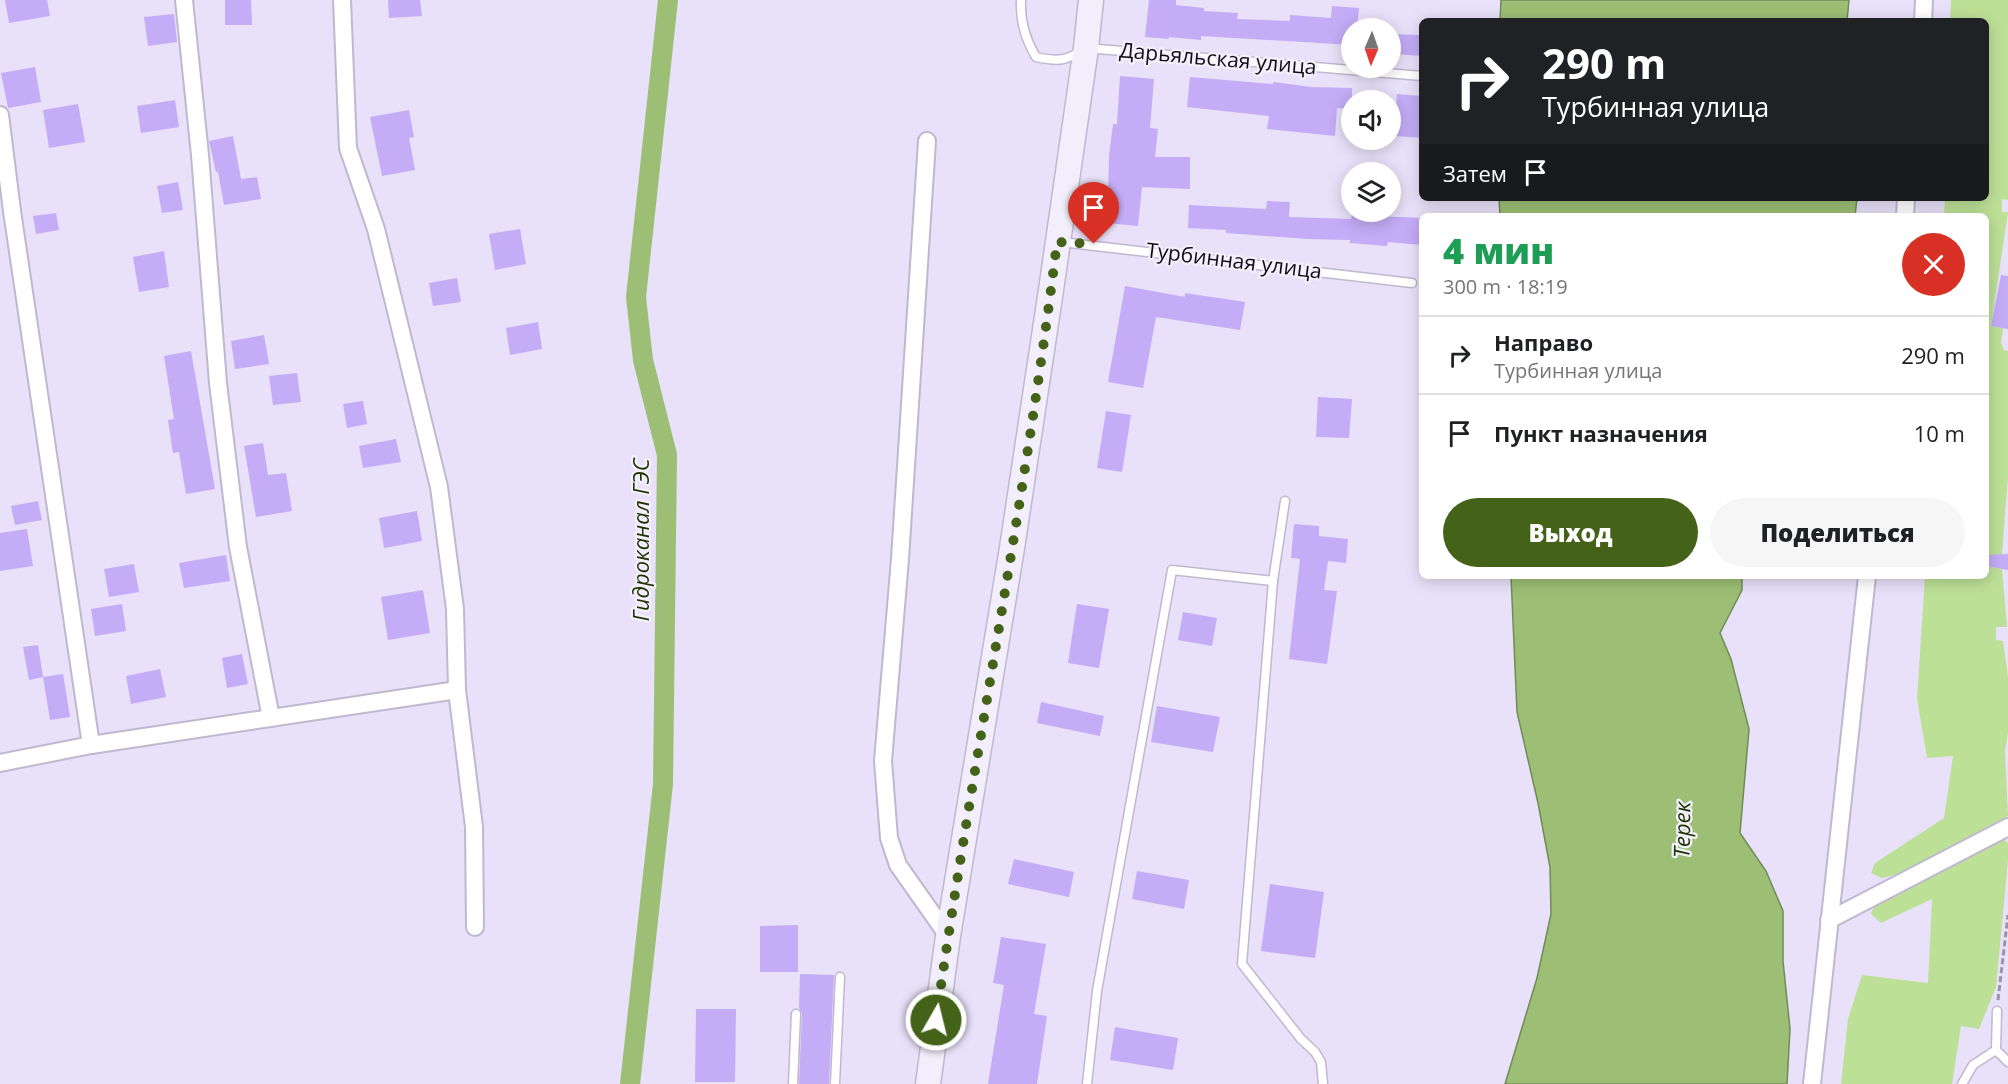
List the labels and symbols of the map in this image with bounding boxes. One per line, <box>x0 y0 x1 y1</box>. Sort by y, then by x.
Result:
north arrow <box>1341 18 1401 78</box>
street label: Дарьяльская улица <box>1118 35 1318 81</box>
pin <box>1068 182 1119 244</box>
street label: Турбинная улица <box>1145 235 1324 285</box>
water label: Гидроканал ГЭС <box>625 457 655 622</box>
water label: Терек <box>1666 800 1697 858</box>
position arrow <box>904 988 968 1052</box>

